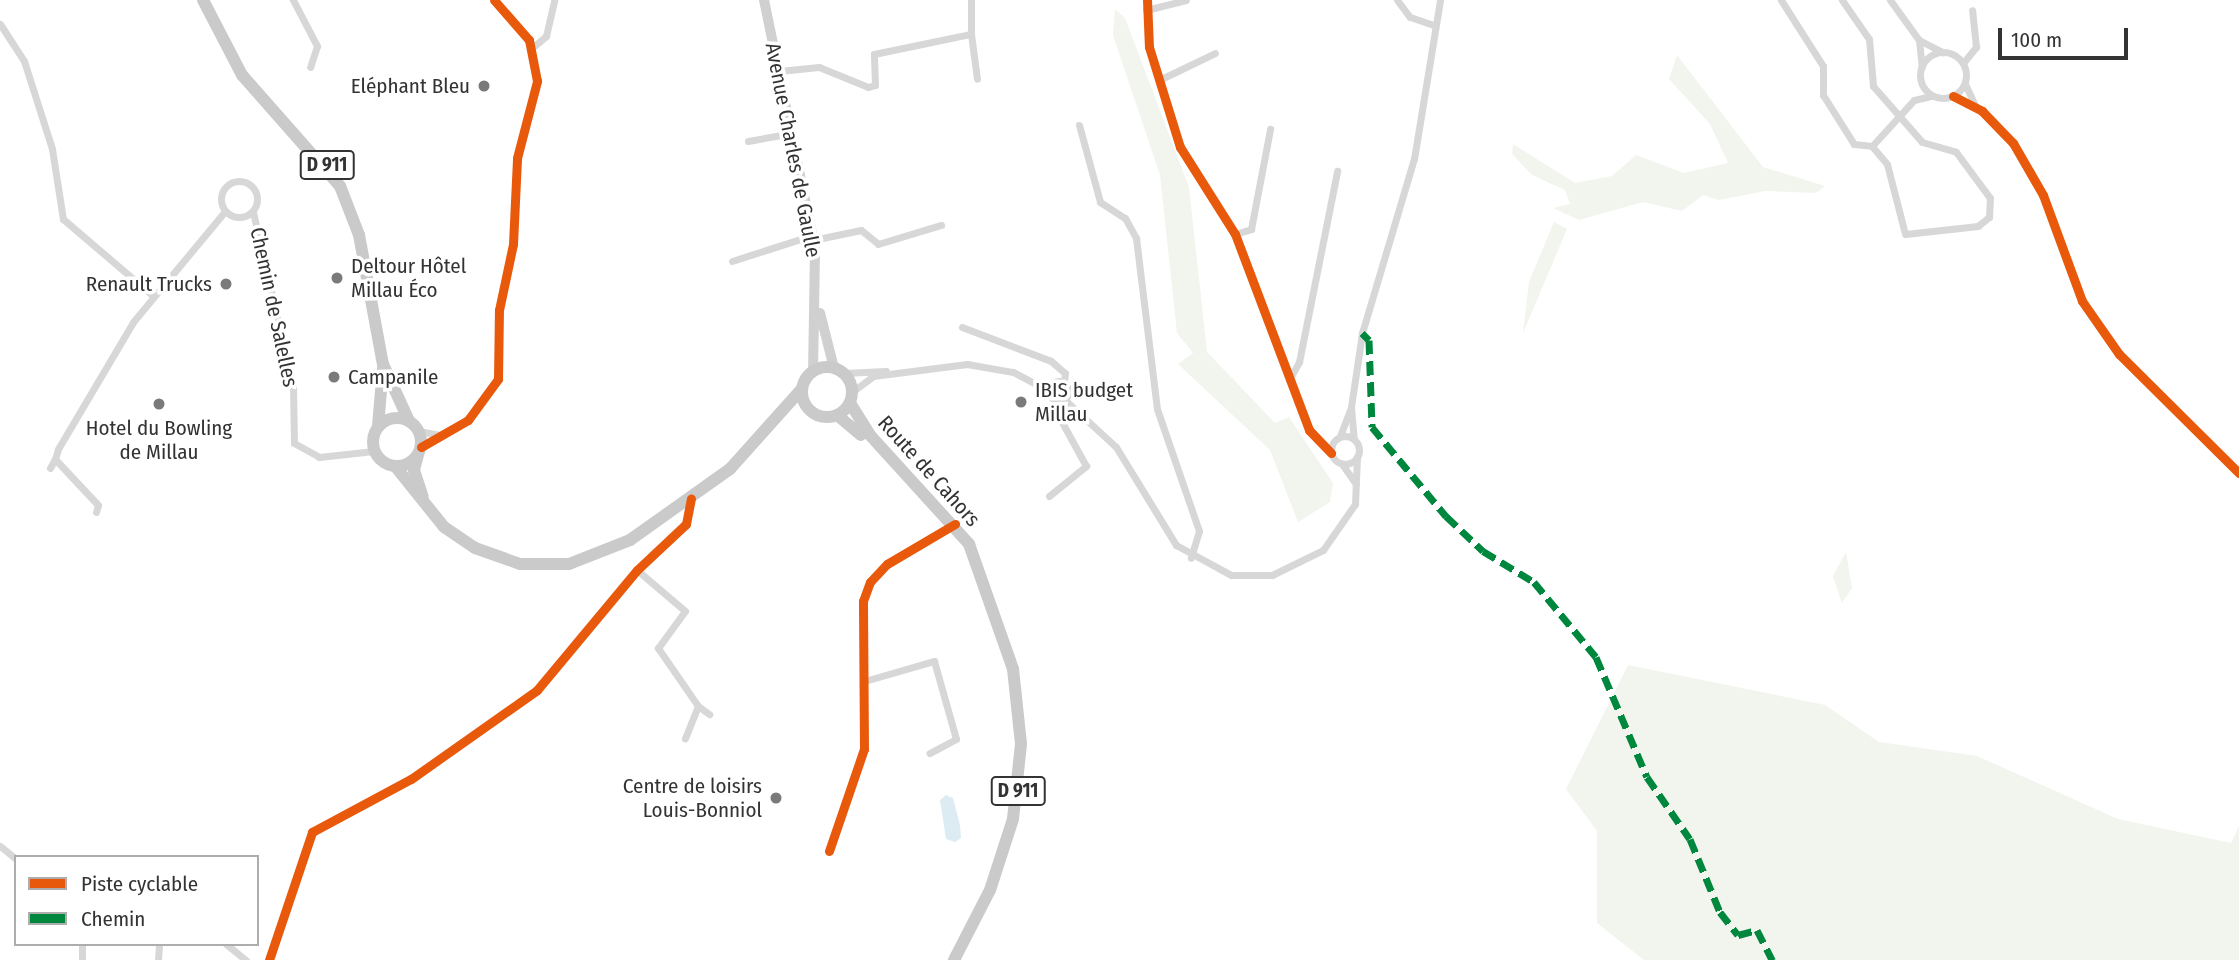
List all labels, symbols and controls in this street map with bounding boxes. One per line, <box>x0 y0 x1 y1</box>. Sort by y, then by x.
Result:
scale bar <box>2001 14 2130 58</box>
text: 100 m <box>2011 27 2062 53</box>
street label: Avenue Charles de Gaulle <box>760 41 826 259</box>
place label: Eléphant Bleu <box>351 73 470 99</box>
marker: Eléphant Bleu <box>476 78 492 94</box>
road number: D 911 <box>299 150 355 181</box>
street label: Chemin de Salelles <box>245 225 303 389</box>
place label: Deltour Hôtel Millau Éco <box>351 253 466 303</box>
marker: Deltour Hôtel Millau Éco <box>329 270 345 286</box>
place label: Renault Trucks <box>86 271 212 297</box>
marker: Renault Trucks <box>218 276 234 292</box>
place label: Campanile <box>348 364 438 390</box>
marker: Campanile <box>326 369 342 385</box>
place label: IBIS budget Millau <box>1035 377 1133 427</box>
marker: IBIS budget Millau <box>1013 394 1029 410</box>
marker: Hotel du Bowling de Millau <box>151 396 167 412</box>
street label: Route de Cahors <box>873 410 985 532</box>
place label: Hotel du Bowling de Millau <box>86 415 232 465</box>
place label: Centre de loisirs Louis-Bonniol <box>623 773 762 823</box>
road number: D 911 <box>990 776 1046 806</box>
marker: Centre de loisirs Louis-Bonniol <box>768 790 784 806</box>
legend <box>14 855 259 946</box>
text: Piste cyclable <box>81 871 198 897</box>
text: Chemin <box>81 906 145 932</box>

